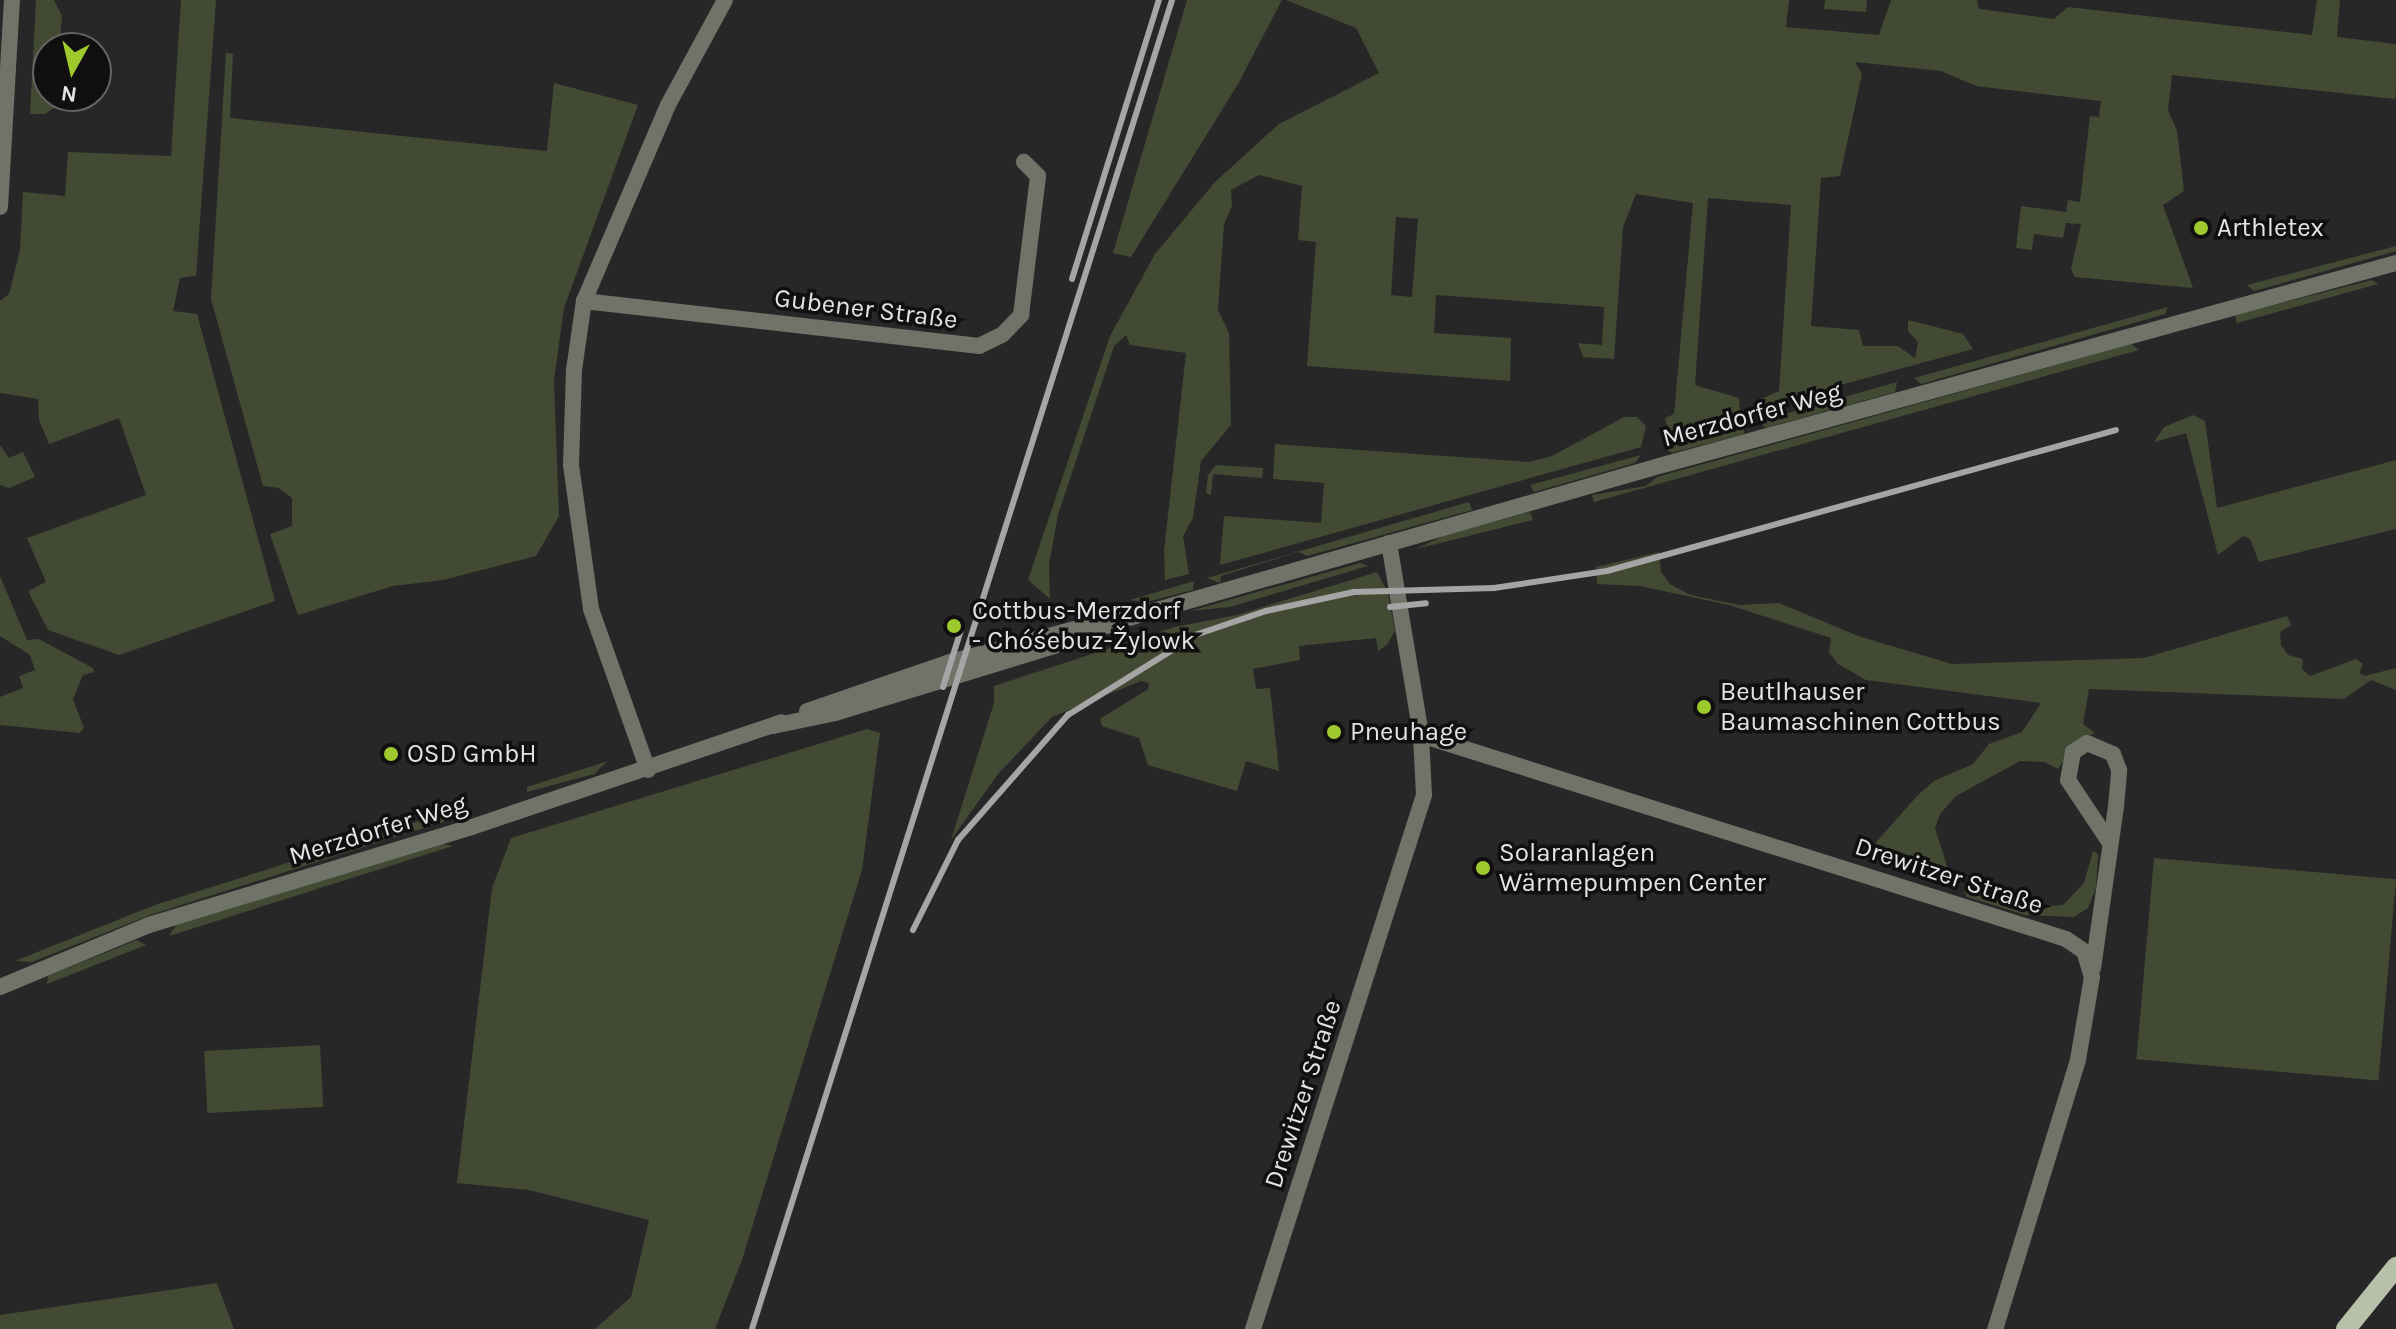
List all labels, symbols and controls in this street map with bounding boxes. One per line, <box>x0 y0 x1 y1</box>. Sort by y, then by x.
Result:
north arrow <box>32 32 112 112</box>
text: N <box>59 80 79 108</box>
place label: Arthletex <box>2217 212 2324 244</box>
marker: Arthletex <box>2192 219 2210 237</box>
street label: Gubener Straße <box>773 282 959 336</box>
street label: Merzdorfer Weg <box>1659 376 1845 454</box>
place label: Cottbus-Merzdorf - Chóśebuz-Žylowk <box>972 595 1195 656</box>
marker: Cottbus-Merzdorf - Chóśebuz-Žylowk <box>943 615 965 637</box>
place label: Beutlhauser Baumaschinen Cottbus <box>1720 676 2001 738</box>
marker: Beutlhauser Baumaschinen Cottbus <box>1695 698 1713 716</box>
place label: Pneuhage <box>1350 716 1467 748</box>
marker: Pneuhage <box>1325 723 1343 741</box>
place label: OSD GmbH <box>407 738 537 770</box>
marker: OSD GmbH <box>382 745 400 763</box>
street label: Merzdorfer Weg <box>285 788 471 872</box>
street label: Drewitzer Straße <box>1851 831 2047 921</box>
place label: Solaranlagen Wärmepumpen Center <box>1499 837 1766 898</box>
marker: Solaranlagen Wärmepumpen Center <box>1474 859 1492 877</box>
street label: Drewitzer Straße <box>1258 996 1348 1192</box>

